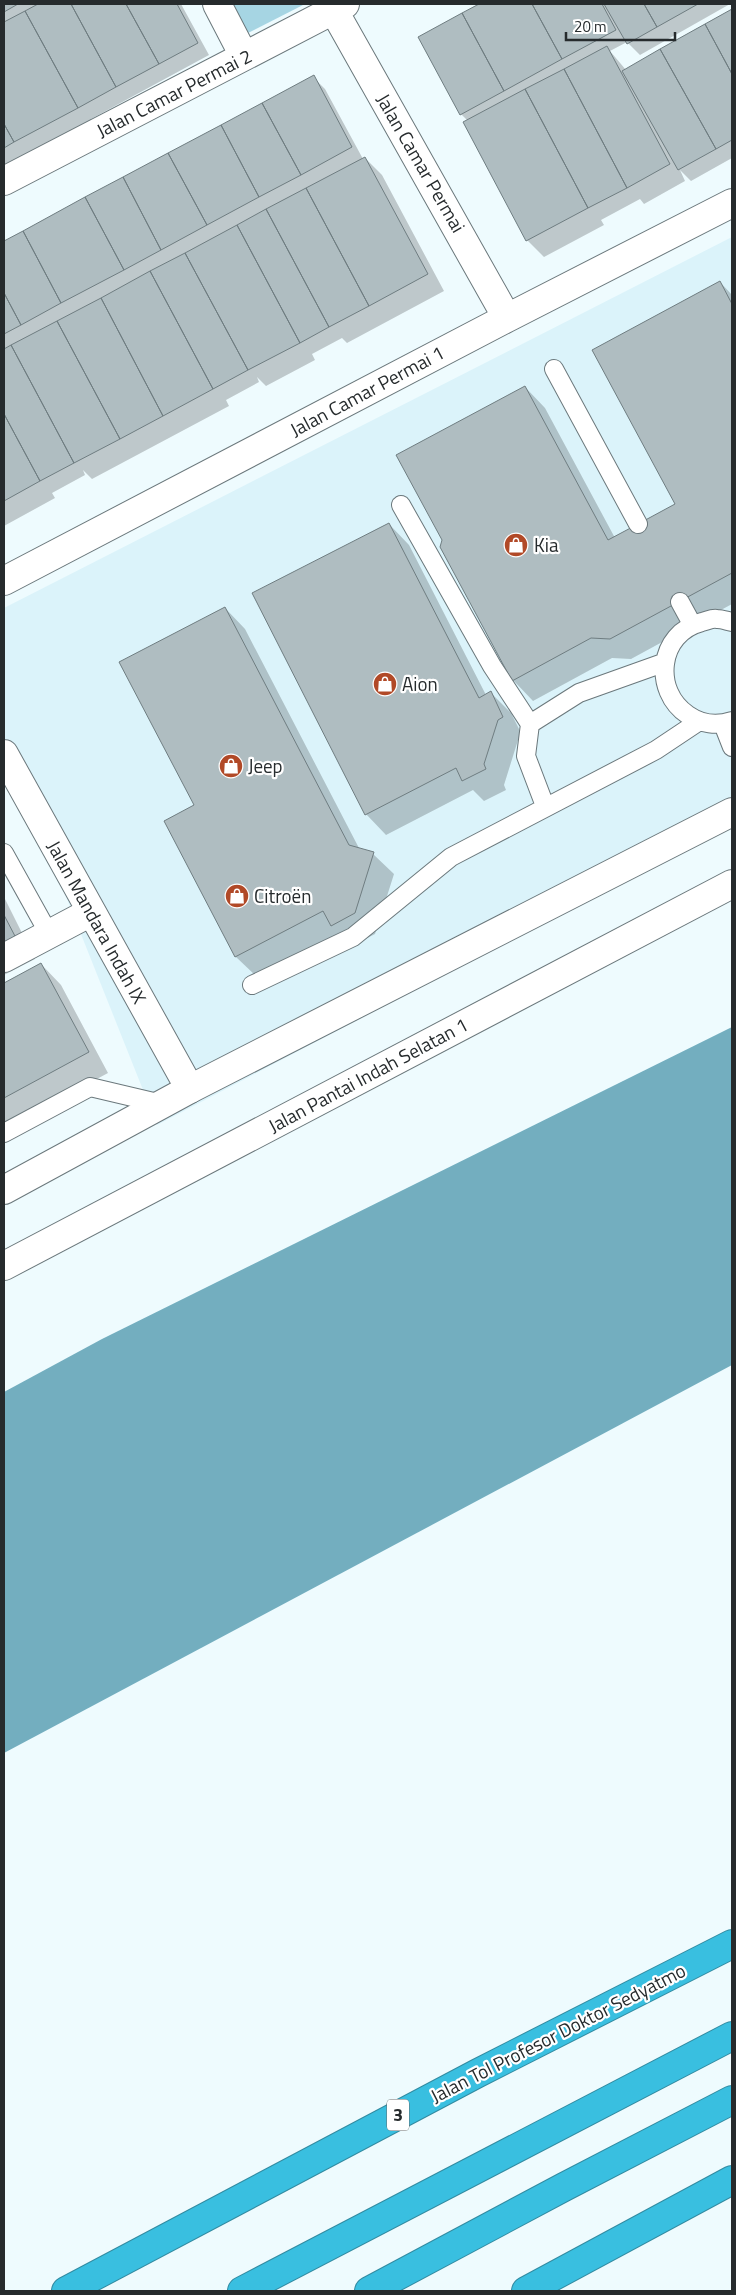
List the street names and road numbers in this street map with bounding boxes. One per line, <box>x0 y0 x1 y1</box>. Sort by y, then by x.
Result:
street label: Jalan Camar Permai 2 <box>91 41 257 144</box>
street label: Jalan Camar Permai <box>370 88 473 238</box>
street label: Jalan Camar Permai 1 <box>284 338 449 444</box>
street label: Jalan Mandara Indah IX <box>40 835 155 1009</box>
street label: Jalan Pantai Indah Selatan 1 <box>263 1010 473 1140</box>
street label: Jalan Tol Profesor Doktor Sedyatmo <box>425 1955 690 2110</box>
road number: 3 <box>387 2100 409 2130</box>

